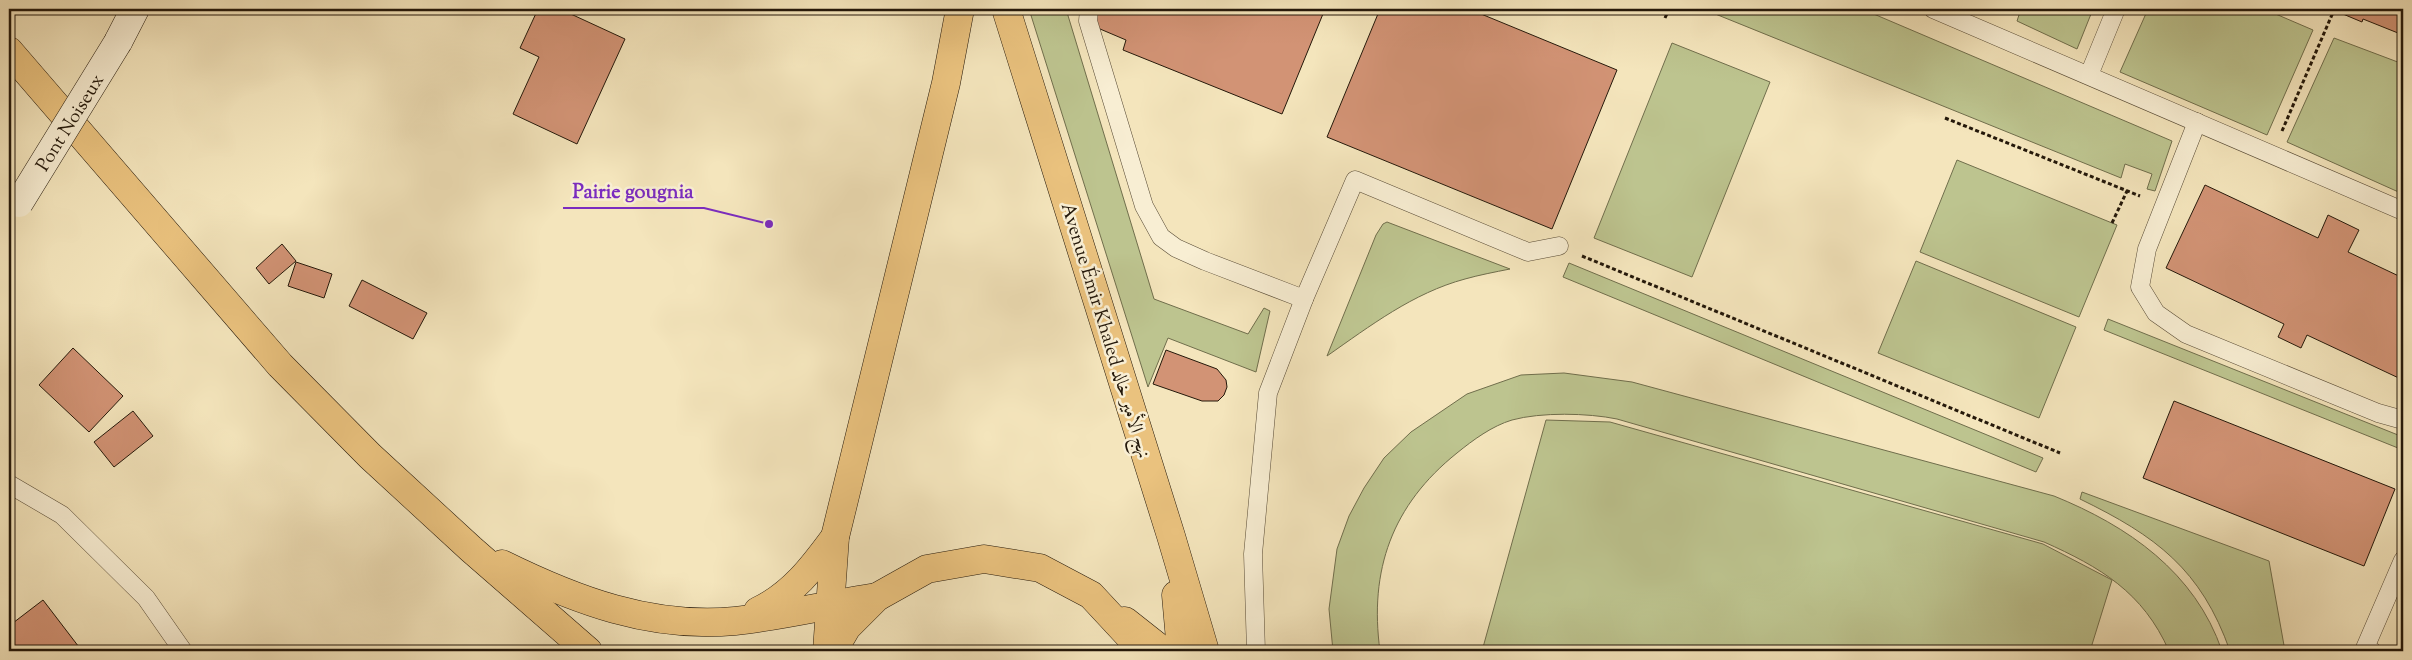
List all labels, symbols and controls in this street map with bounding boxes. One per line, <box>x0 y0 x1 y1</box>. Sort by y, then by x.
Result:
street label: Pont Noiseux <box>30 69 112 177</box>
callout: Pairie gougnia <box>563 173 704 208</box>
text: Pairie gougnia <box>572 179 694 208</box>
street label: Avenue Émir Khaled نهج الأمير خالد <box>1051 199 1158 462</box>

